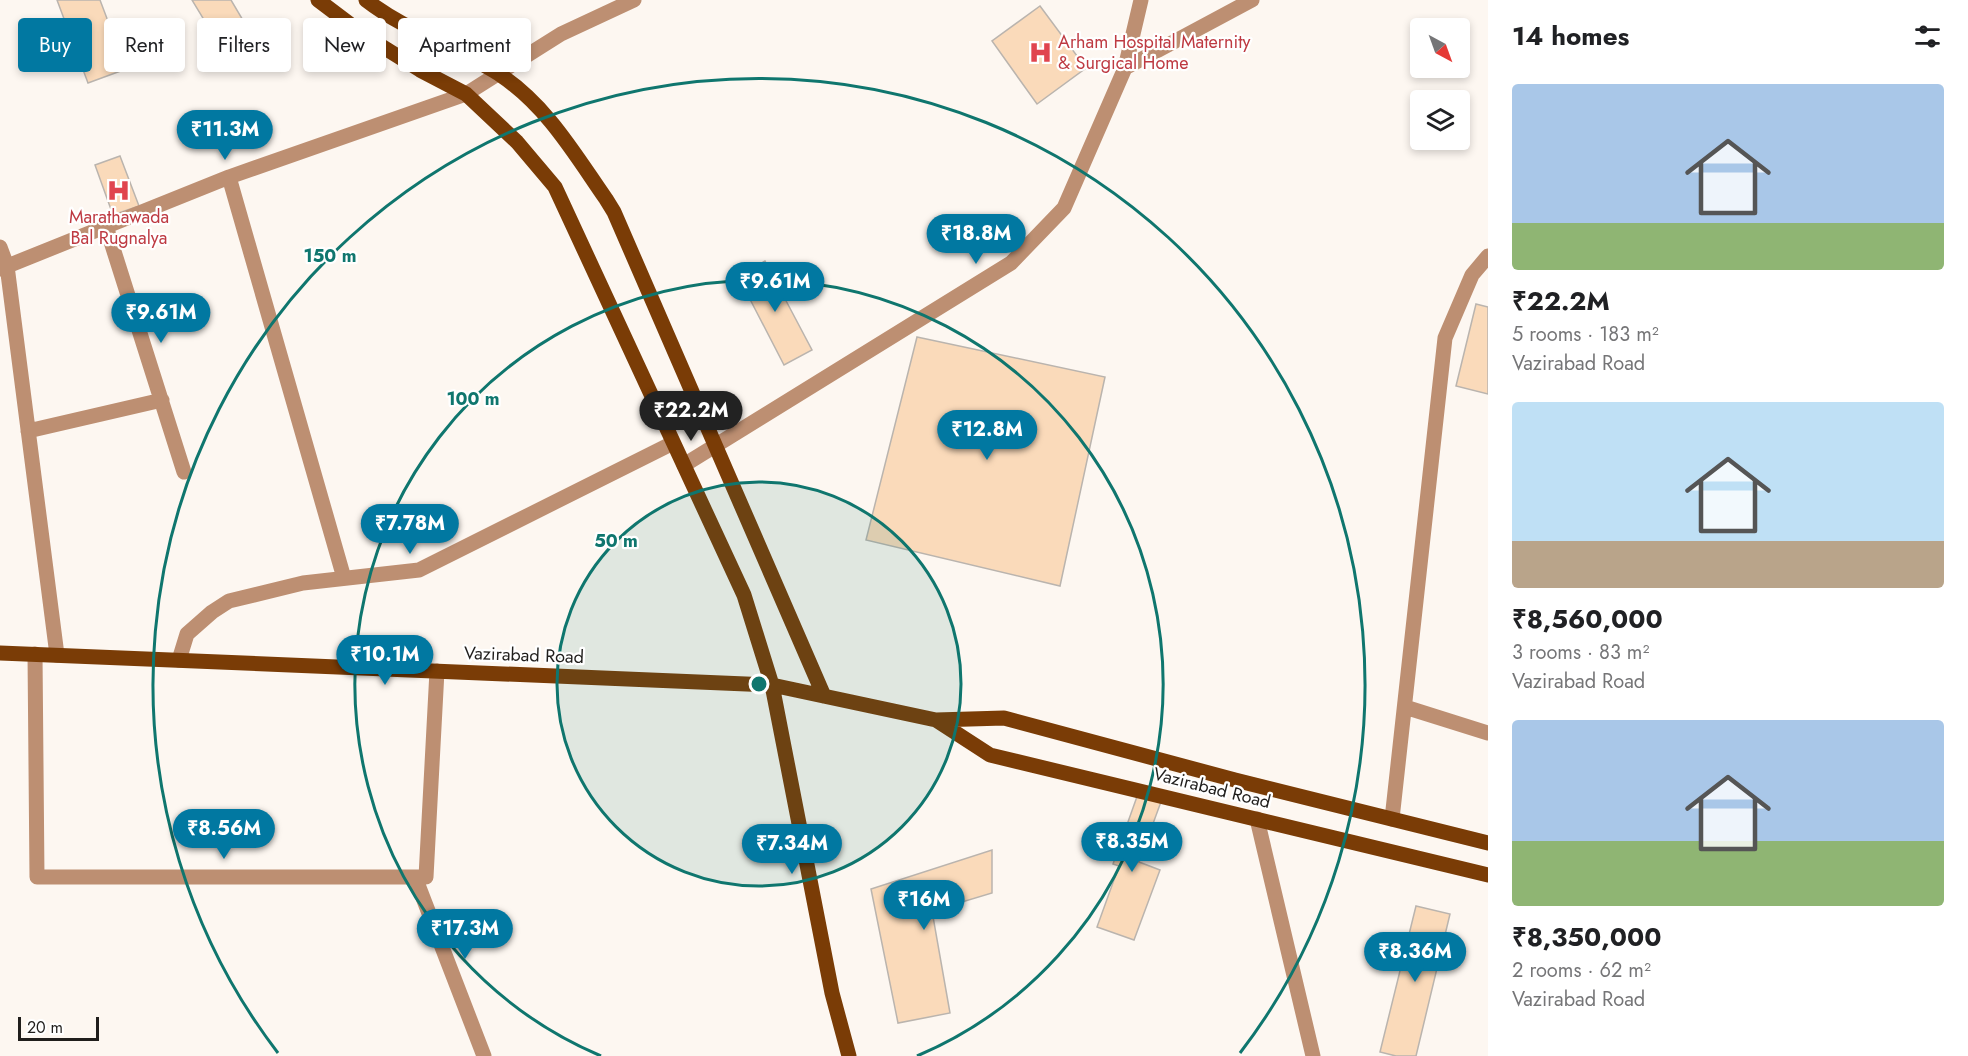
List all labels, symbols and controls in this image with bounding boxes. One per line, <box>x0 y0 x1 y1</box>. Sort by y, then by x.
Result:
text: 14 homes <box>1512 17 1629 55</box>
chip: Buy <box>18 18 92 72</box>
chip: Rent <box>104 18 185 72</box>
chip: Filters <box>197 18 291 72</box>
chip: New <box>303 18 386 72</box>
chip: Apartment <box>398 18 531 72</box>
north arrow <box>1410 18 1470 78</box>
map controls <box>1410 18 1470 150</box>
icon: filters <box>1911 20 1944 53</box>
place label: Arham Hospital Maternity & Surgical Home <box>1058 29 1250 76</box>
hospital icon: Arham Hospital Maternity & Surgical Home <box>1027 39 1053 65</box>
button: layers <box>1410 90 1470 150</box>
pin: ₹11.3M <box>176 110 274 161</box>
text: ₹11.3M <box>191 115 259 144</box>
icon: home <box>1674 123 1782 231</box>
hospital icon: Marathawada Bal Rugnalya <box>106 178 132 204</box>
place label: Marathawada Bal Rugnalya <box>69 204 169 251</box>
pin: ₹18.8M <box>927 214 1025 265</box>
text: ₹18.8M <box>941 219 1011 248</box>
text: 150 m <box>304 243 356 269</box>
pin: ₹9.61M <box>726 262 824 313</box>
text: ₹9.61M <box>739 267 811 296</box>
text: ₹22.2M <box>1512 282 1610 320</box>
pin: ₹9.61M <box>112 293 210 344</box>
text: ₹9.61M <box>125 298 197 327</box>
text: 5 rooms · 183 m² <box>1512 320 1659 349</box>
text: Vazirabad Road <box>1512 349 1645 378</box>
text: 100 m <box>446 386 500 412</box>
pin: ₹22.2M <box>642 391 740 442</box>
text: ₹22.2M <box>653 396 729 425</box>
pin: ₹12.8M <box>938 410 1036 461</box>
text: ₹12.8M <box>951 415 1023 444</box>
icon: home <box>1674 441 1782 549</box>
pin: ₹7.78M <box>361 504 459 555</box>
text: ₹7.78M <box>375 509 445 538</box>
text: 50 m <box>594 528 638 554</box>
text: ₹8,560,000 <box>1512 600 1663 638</box>
pin: ₹10.1M <box>336 635 434 686</box>
text: 3 rooms · 83 m² <box>1512 638 1649 667</box>
text: ₹10.1M <box>350 640 420 669</box>
street label: Vazirabad Road <box>464 640 584 670</box>
text: Vazirabad Road <box>1512 667 1645 696</box>
centre of rings <box>749 674 769 694</box>
icon: home <box>1674 759 1782 867</box>
street label: Vazirabad Road <box>1151 761 1273 815</box>
pin: ₹8.56M <box>175 809 273 860</box>
text: ₹8.56M <box>187 814 261 843</box>
pin: ₹8.35M <box>1083 822 1181 873</box>
pin: ₹7.34M <box>743 824 841 875</box>
text: ₹8.35M <box>1095 827 1169 856</box>
text: ₹7.34M <box>756 829 828 858</box>
pin: ₹16M <box>888 880 960 931</box>
text: ₹16M <box>898 885 950 914</box>
pin: ₹17.3M <box>416 909 514 960</box>
text: ₹17.3M <box>431 914 499 943</box>
text: ₹8,350,000 <box>1512 918 1661 956</box>
pin: ₹8.36M <box>1366 932 1464 983</box>
text: ₹8.36M <box>1378 937 1452 966</box>
text: 2 rooms · 62 m² <box>1512 956 1651 985</box>
text: Vazirabad Road <box>1512 985 1645 1014</box>
scale bar <box>18 1014 99 1042</box>
text: 20 m <box>27 1016 63 1039</box>

